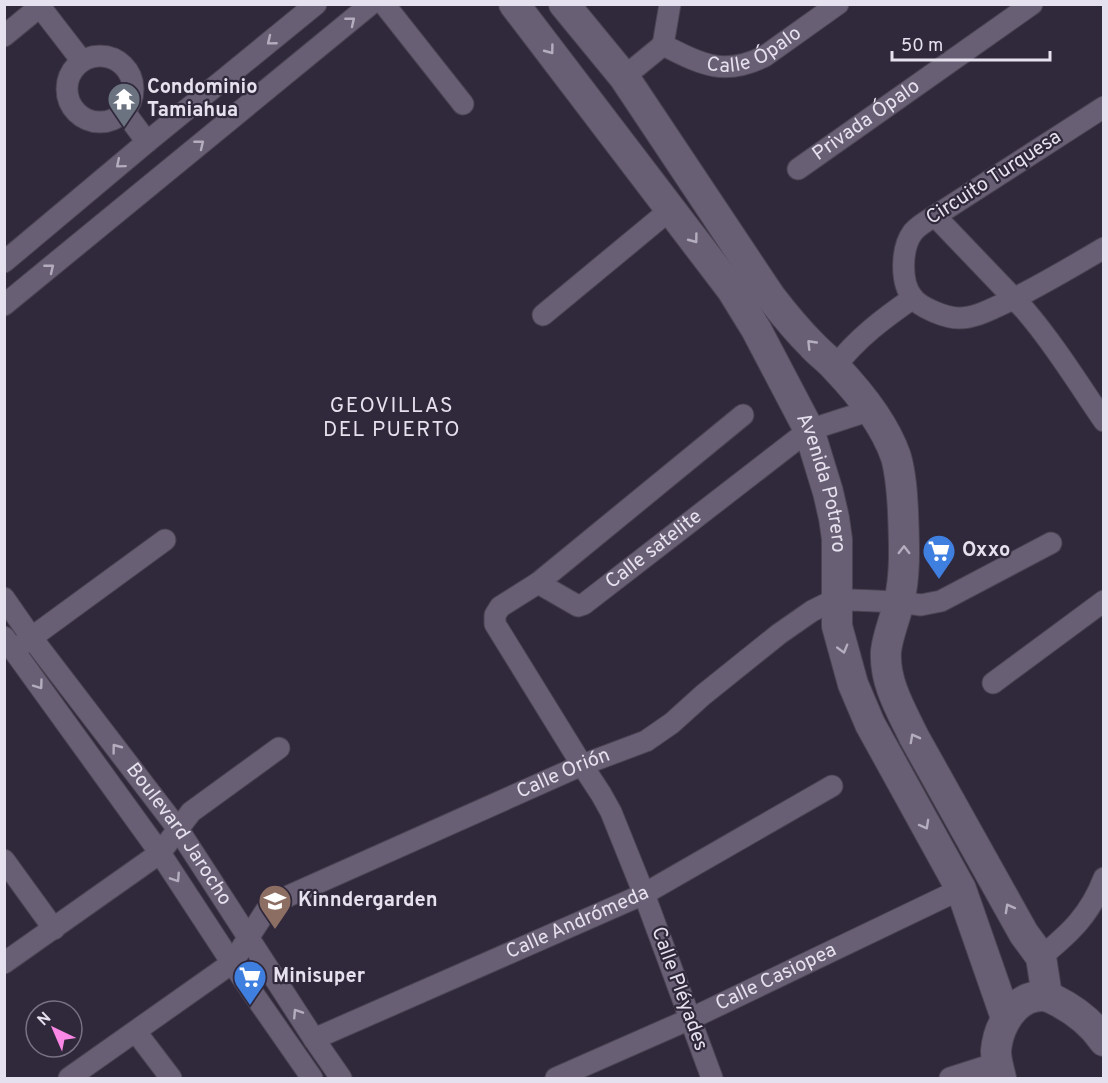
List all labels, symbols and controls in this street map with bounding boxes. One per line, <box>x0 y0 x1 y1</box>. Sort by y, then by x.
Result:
one-way arrow <box>344 17 355 28</box>
street label: Calle Ópalo <box>704 21 807 80</box>
scale bar <box>892 24 1050 62</box>
one-way arrow <box>267 34 278 45</box>
text: 50 m <box>901 35 943 58</box>
one-way arrow <box>543 44 554 55</box>
street label: Privada Ópalo <box>808 74 926 167</box>
place label: Condominio Tamiahua <box>147 75 257 124</box>
temple icon: Condominio Tamiahua <box>106 81 142 128</box>
street label: Circuito Turquesa <box>921 125 1067 231</box>
one-way arrow <box>194 141 205 152</box>
one-way arrow <box>116 157 127 168</box>
one-way arrow <box>686 232 697 243</box>
one-way arrow <box>43 265 54 276</box>
one-way arrow <box>807 340 818 351</box>
district label: GEOVILLAS DEL PUERTO <box>323 393 461 444</box>
street label: Avenida Potrero <box>789 409 850 553</box>
street label: Calle satelite <box>600 504 708 595</box>
supermarket icon: Oxxo <box>921 533 957 580</box>
place label: Oxxo <box>962 538 1010 564</box>
one-way arrow <box>898 546 910 555</box>
one-way arrow <box>835 644 848 654</box>
one-way arrow <box>31 678 42 689</box>
one-way arrow <box>910 733 922 744</box>
street label: Calle Orión <box>513 743 614 805</box>
one-way arrow <box>112 744 123 755</box>
street label: Boulevard Jarocho <box>119 758 237 911</box>
one-way arrow <box>918 818 929 829</box>
one-way arrow <box>169 871 180 882</box>
street label: Calle Andrómeda <box>502 880 653 966</box>
school or university icon: Kinndergarden <box>257 883 293 930</box>
place label: Kinndergarden <box>298 888 438 914</box>
one-way arrow <box>1005 904 1017 914</box>
street label: Calle Pléyades <box>645 923 713 1055</box>
street label: Calle Casiopea <box>711 938 841 1018</box>
supermarket icon: Minisuper <box>232 959 268 1006</box>
place label: Minisuper <box>273 964 366 990</box>
north arrow <box>24 999 84 1059</box>
text: N <box>34 1008 56 1031</box>
one-way arrow <box>292 1009 304 1019</box>

